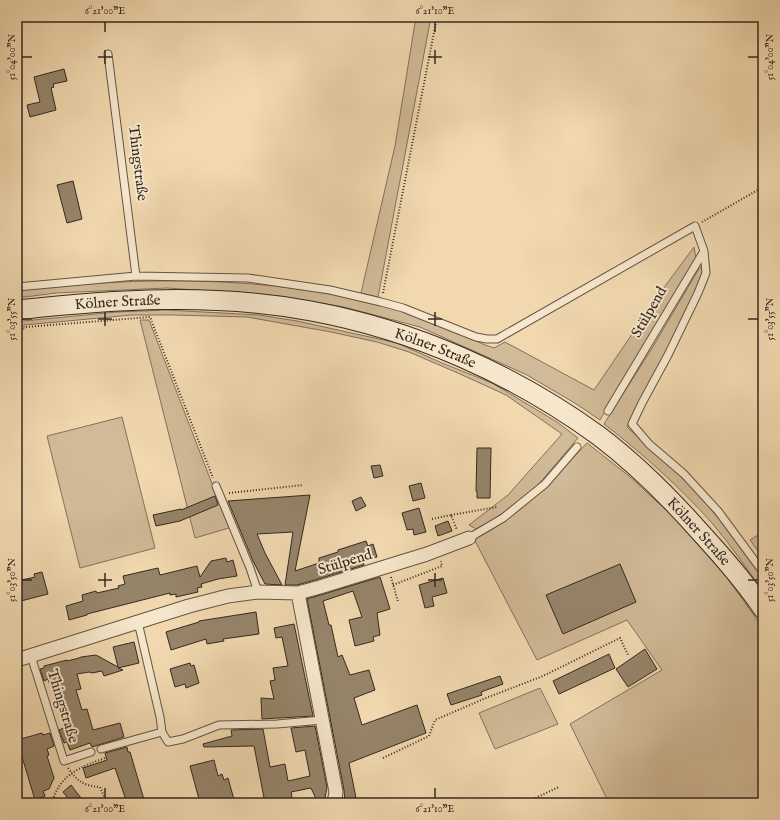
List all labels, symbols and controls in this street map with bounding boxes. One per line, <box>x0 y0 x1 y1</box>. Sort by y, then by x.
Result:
text: 6°21'00"E <box>85 5 125 18</box>
text: 6°21'10"E <box>415 5 455 18</box>
text: 51°04'00"N <box>6 33 19 80</box>
text: 51°04'00"N <box>764 33 777 80</box>
street label: Thingstraße <box>124 124 152 202</box>
street label: Stülpend <box>627 282 672 341</box>
street label: Kölner Straße <box>74 290 161 314</box>
text: 51°03'55"N <box>6 297 19 340</box>
text: 51°03'55"N <box>764 297 777 340</box>
street label: Kölner Straße <box>392 323 479 372</box>
street label: Kölner Straße <box>663 493 735 570</box>
street label: Stülpend <box>316 544 375 579</box>
text: 51°03'50"N <box>6 558 19 602</box>
text: 51°03'50"N <box>764 558 777 602</box>
street label: Thingstraße <box>43 667 83 745</box>
text: 6°21'00"E <box>85 803 125 816</box>
text: 6°21'10"E <box>415 803 455 816</box>

